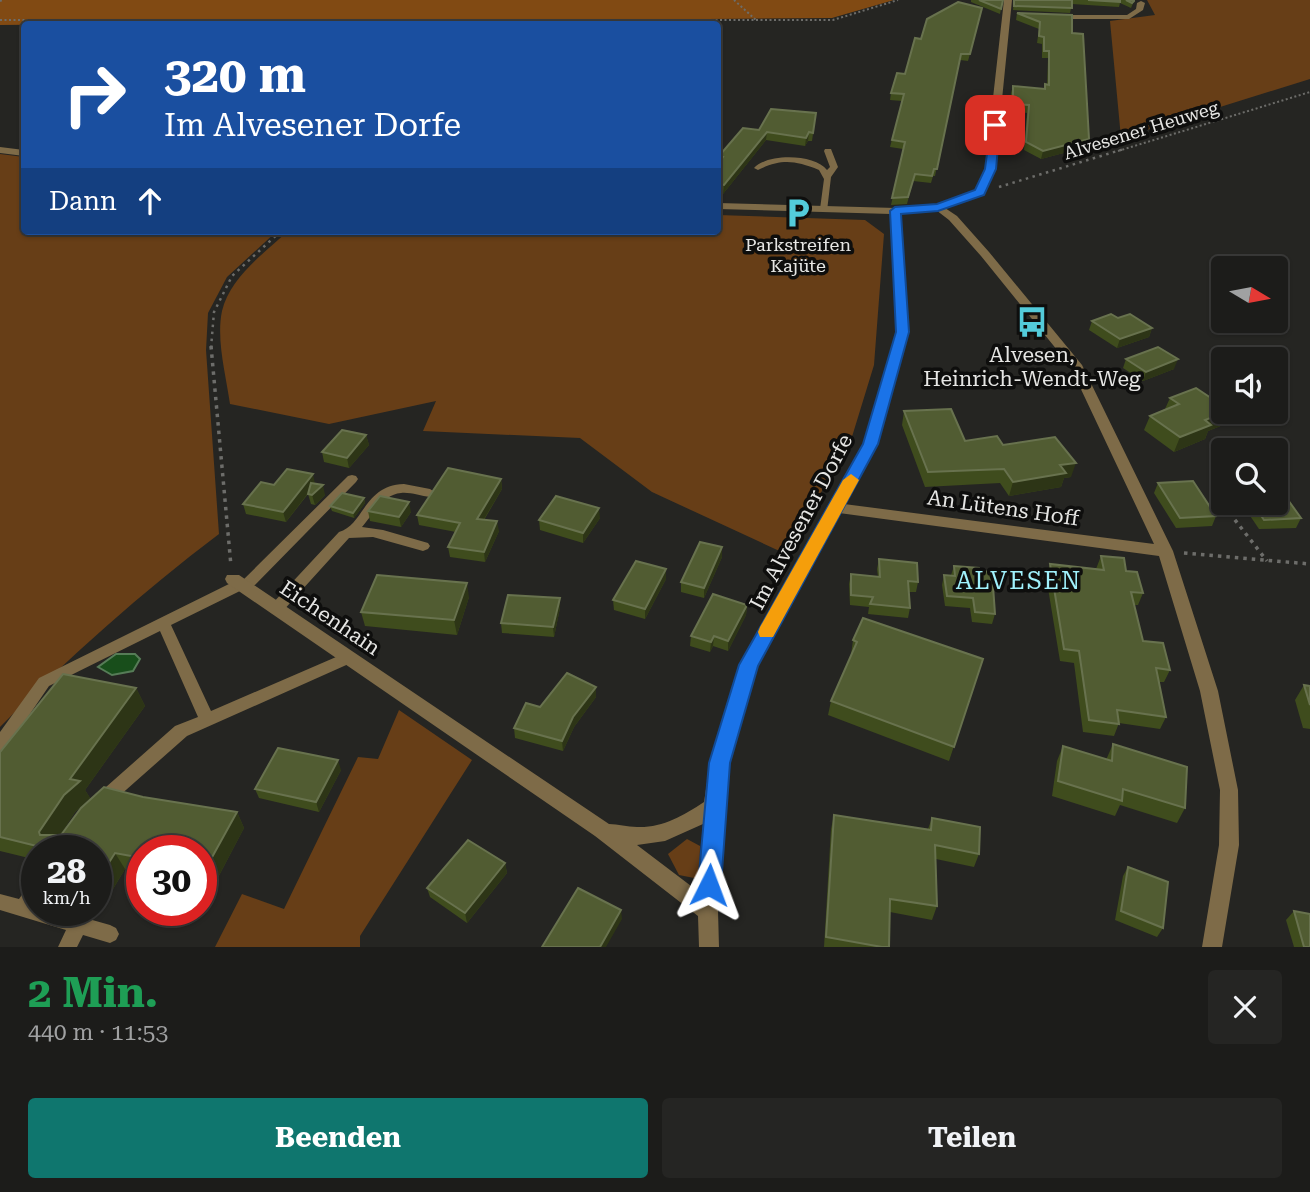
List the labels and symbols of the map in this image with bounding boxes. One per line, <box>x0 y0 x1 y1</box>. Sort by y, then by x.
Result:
pin <box>965 95 1025 155</box>
street label: Alvesener Heuweg <box>1061 96 1222 164</box>
parking icon: Parkstreifen Kajüte <box>781 196 815 230</box>
place label: Parkstreifen Kajüte <box>745 234 851 276</box>
north arrow <box>1211 256 1288 332</box>
bus stop icon: Alvesen, Heinrich-Wendt-Weg <box>1015 305 1049 339</box>
place label: Alvesen, Heinrich-Wendt-Weg <box>923 343 1141 391</box>
street label: Im Alvesener Dorfe <box>745 430 857 614</box>
street label: An Lütens Hoff <box>926 485 1081 531</box>
district label: ALVESEN <box>956 567 1082 595</box>
street label: Eichenhain <box>275 576 385 660</box>
speed limit sign: 30 <box>126 835 217 926</box>
position arrow <box>672 848 746 922</box>

